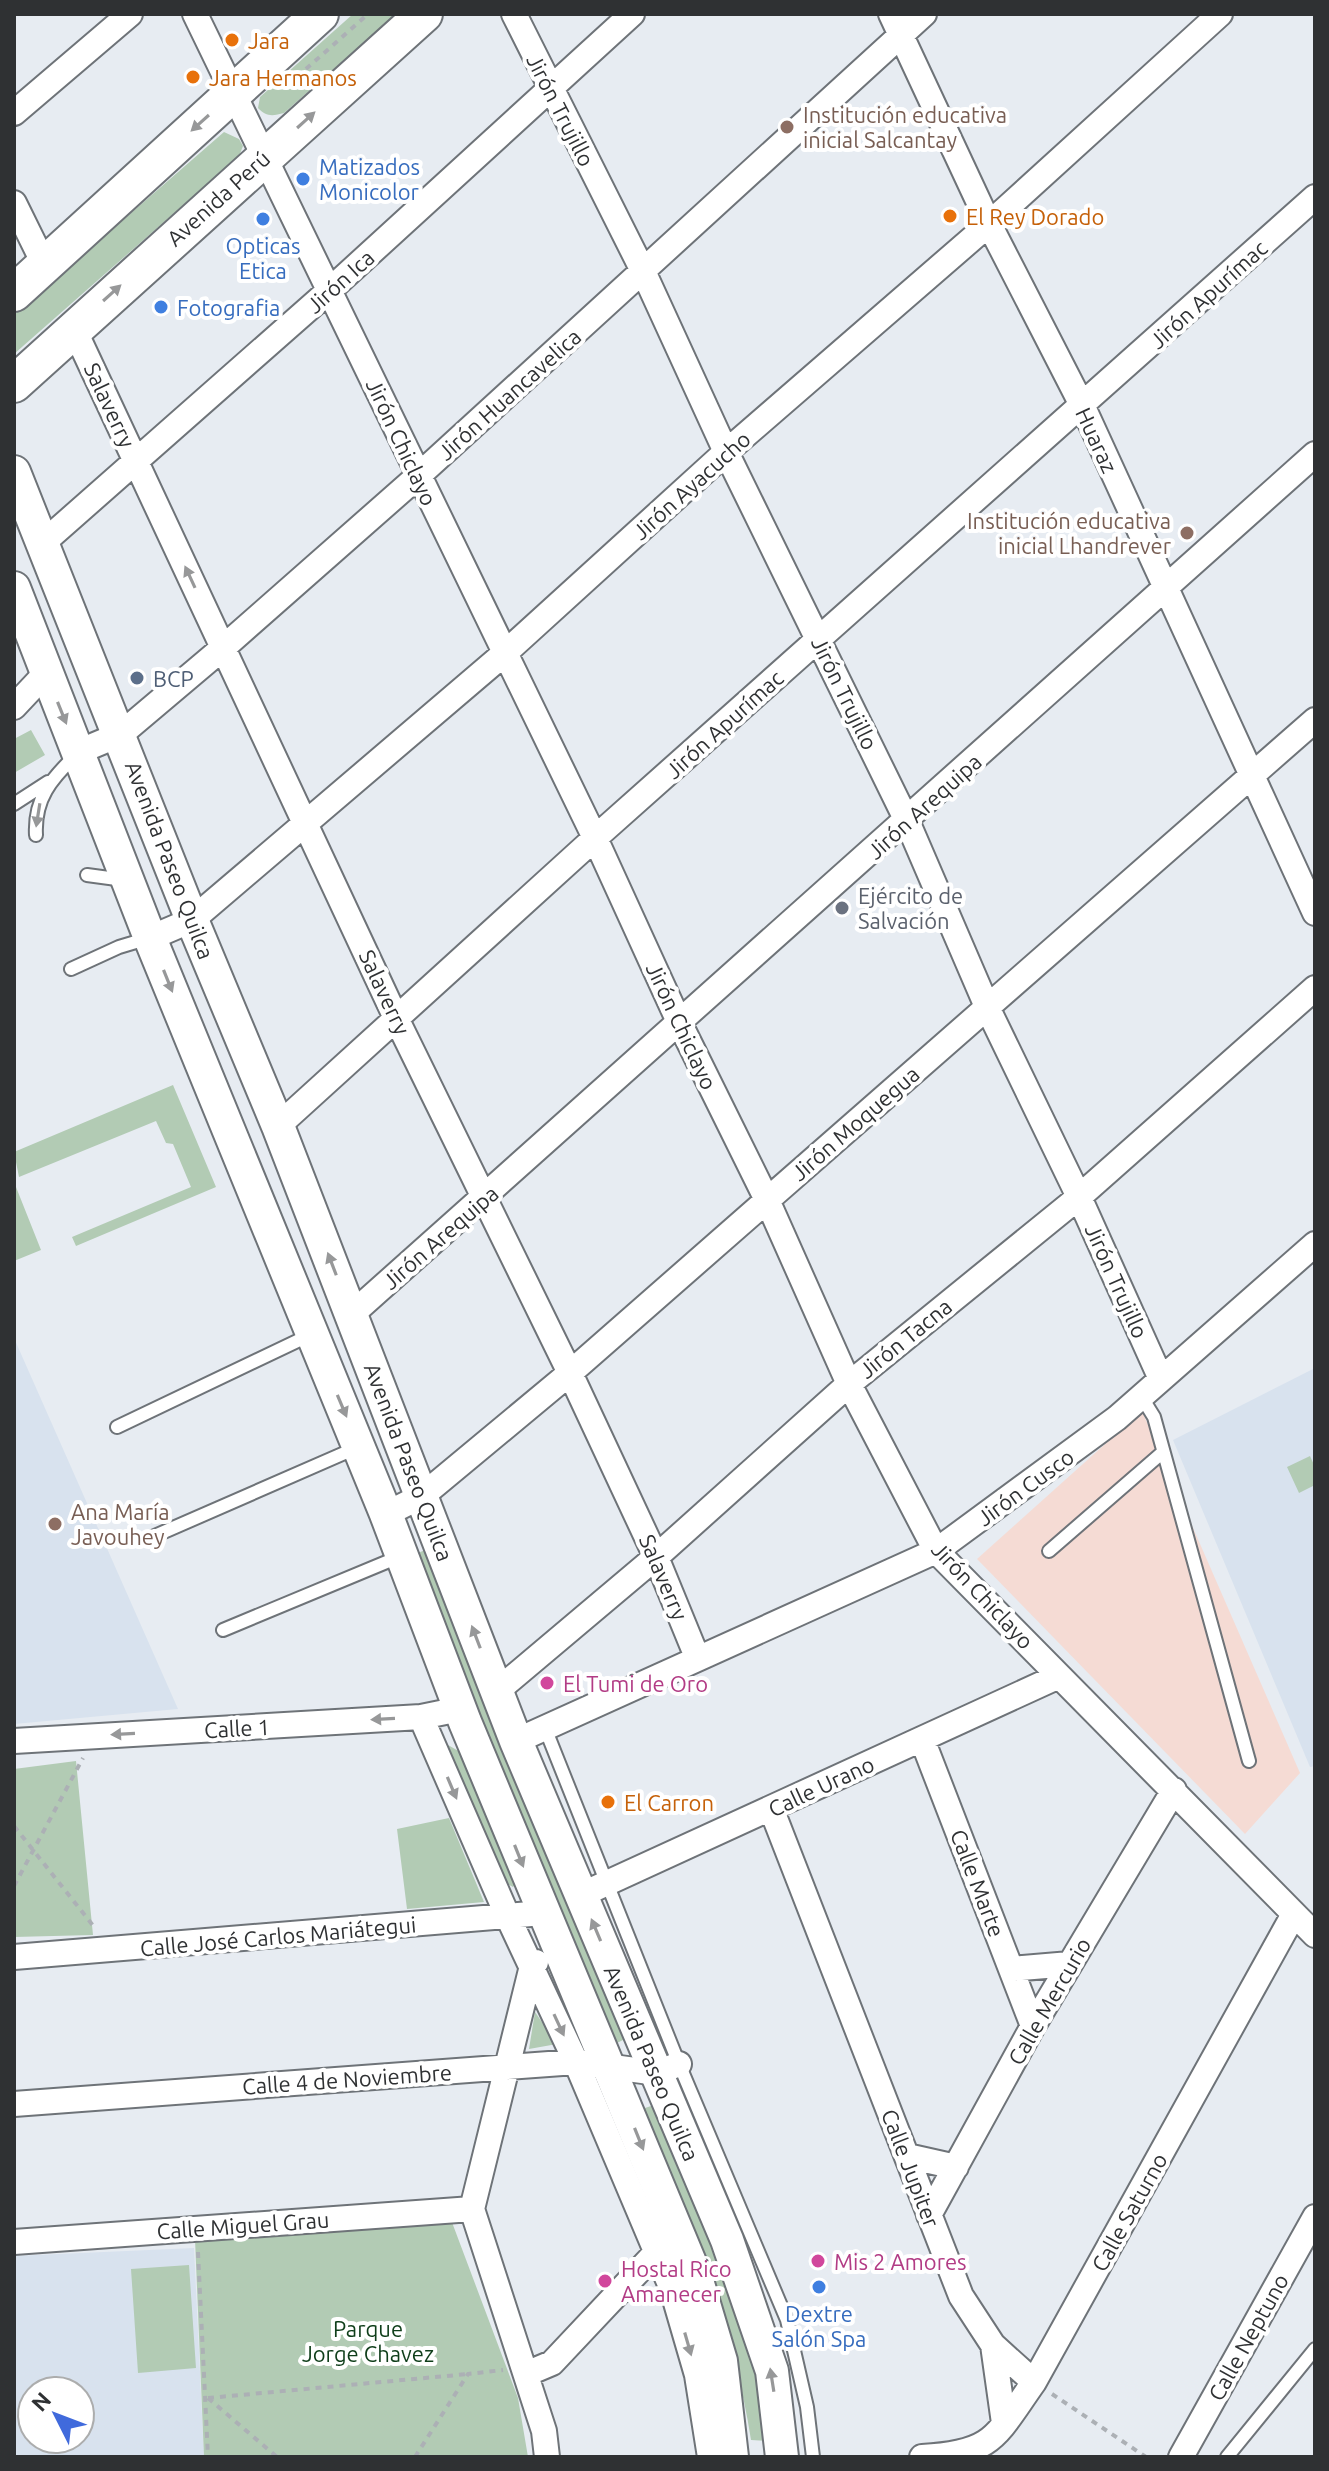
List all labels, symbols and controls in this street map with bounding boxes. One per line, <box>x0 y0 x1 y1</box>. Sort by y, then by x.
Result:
place label: Jara <box>248 28 290 53</box>
marker: Jara <box>223 31 241 49</box>
street label: Jirón Trujillo <box>522 50 600 170</box>
place label: Jara Hermanos <box>209 65 357 90</box>
marker: Jara Hermanos <box>184 68 202 86</box>
place label: Institución educativa inicial Salcantay <box>803 102 1007 152</box>
one-way arrow <box>297 111 316 129</box>
one-way arrow <box>191 114 210 132</box>
marker: Institución educativa inicial Salcantay <box>778 118 796 136</box>
street label: Avenida Perú <box>161 145 275 251</box>
place label: Matizados Monicolor <box>319 154 420 204</box>
marker: Matizados Monicolor <box>294 170 312 188</box>
place label: El Rey Dorado <box>966 204 1104 229</box>
marker: El Rey Dorado <box>941 207 959 225</box>
marker: Opticas Etica <box>254 210 272 228</box>
place label: Opticas Etica <box>226 233 300 283</box>
street label: Jirón Apurímac <box>1144 235 1272 353</box>
street label: Jirón Ica <box>301 244 379 318</box>
one-way arrow <box>102 284 121 302</box>
place label: Fotografia <box>177 295 280 320</box>
marker: Fotografia <box>152 298 170 316</box>
street label: Jirón Huancavelica <box>432 323 586 465</box>
street label: Salaverry <box>80 359 141 452</box>
street label: Jirón Chiclayo <box>362 375 442 509</box>
street label: Huaraz <box>1071 403 1123 477</box>
street label: Jirón Ayacucho <box>627 426 755 544</box>
place label: Institución educativa inicial Lhandrever <box>967 508 1172 558</box>
marker: Institución educativa inicial Lhandrever <box>1178 524 1196 542</box>
one-way arrow <box>183 565 197 588</box>
street label: Jirón Trujillo <box>807 632 883 754</box>
street label: Jirón Apurímac <box>660 665 788 783</box>
place label: BCP <box>153 666 194 691</box>
marker: BCP <box>128 669 146 687</box>
one-way arrow <box>56 701 69 725</box>
street label: Jirón Arequipa <box>862 748 986 864</box>
street label: Avenida Paseo Quilca <box>121 757 219 963</box>
one-way arrow <box>31 802 44 827</box>
place label: Ejército de Salvación <box>858 883 963 933</box>
marker: Ejército de Salvación <box>833 899 851 917</box>
street label: Salaverry <box>355 946 416 1039</box>
street label: Jirón Chiclayo <box>642 959 722 1093</box>
one-way arrow <box>162 969 175 993</box>
street label: Jirón Moquegua <box>786 1061 924 1185</box>
street label: Jirón Arequipa <box>377 1180 503 1294</box>
street label: Jirón Trujillo <box>1081 1220 1153 1342</box>
one-way arrow <box>325 1252 338 1276</box>
street label: Jirón Tacna <box>854 1293 956 1383</box>
street label: Avenida Paseo Quilca <box>360 1359 458 1565</box>
one-way arrow <box>335 1394 348 1418</box>
street label: Jirón Cusco <box>972 1444 1078 1530</box>
place label: Ana María Javouhey <box>71 1499 170 1549</box>
marker: Ana María Javouhey <box>46 1515 64 1533</box>
street label: Salaverry <box>635 1530 693 1624</box>
street label: Jirón Chiclayo <box>927 1536 1039 1654</box>
one-way arrow <box>469 1625 482 1649</box>
place label: El Tumi de Oro <box>563 1671 708 1696</box>
marker: El Tumi de Oro <box>538 1674 556 1692</box>
one-way arrow <box>370 1713 395 1726</box>
street label: Calle 1 <box>203 1714 271 1742</box>
one-way arrow <box>110 1728 135 1741</box>
street label: Calle Urano <box>764 1751 878 1821</box>
one-way arrow <box>446 1777 459 1800</box>
place label: El Carron <box>624 1790 714 1815</box>
marker: El Carron <box>599 1793 617 1811</box>
street label: Calle Marte <box>946 1826 1010 1940</box>
one-way arrow <box>513 1844 526 1868</box>
street label: Calle José Carlos Mariátegui <box>139 1911 417 1961</box>
one-way arrow <box>589 1918 602 1942</box>
street label: Calle Mercurio <box>1003 1933 1095 2069</box>
street label: Avenida Paseo Quilca <box>599 1961 705 2165</box>
one-way arrow <box>552 2013 566 2037</box>
street label: Calle 4 de Noviembre <box>241 2059 453 2099</box>
street label: Calle Jupiter <box>877 2106 945 2231</box>
one-way arrow <box>633 2127 646 2151</box>
street label: Calle Saturno <box>1086 2148 1172 2276</box>
street label: Calle Miguel Grau <box>156 2206 330 2244</box>
place label: Mis 2 Amores <box>834 2249 967 2274</box>
marker: Mis 2 Amores <box>809 2252 827 2270</box>
place label: Hostal Rico Amanecer <box>621 2256 732 2306</box>
street label: Calle Neptuno <box>1203 2269 1293 2405</box>
marker: Hostal Rico Amanecer <box>596 2272 614 2290</box>
marker: Dextre Salón Spa <box>810 2278 828 2296</box>
place label: Dextre Salón Spa <box>772 2301 866 2351</box>
park label: Parque Jorge Chavez <box>302 2316 434 2366</box>
one-way arrow <box>682 2332 695 2356</box>
one-way arrow <box>766 2367 778 2392</box>
north arrow <box>16 2375 96 2455</box>
text: N <box>26 2387 56 2416</box>

